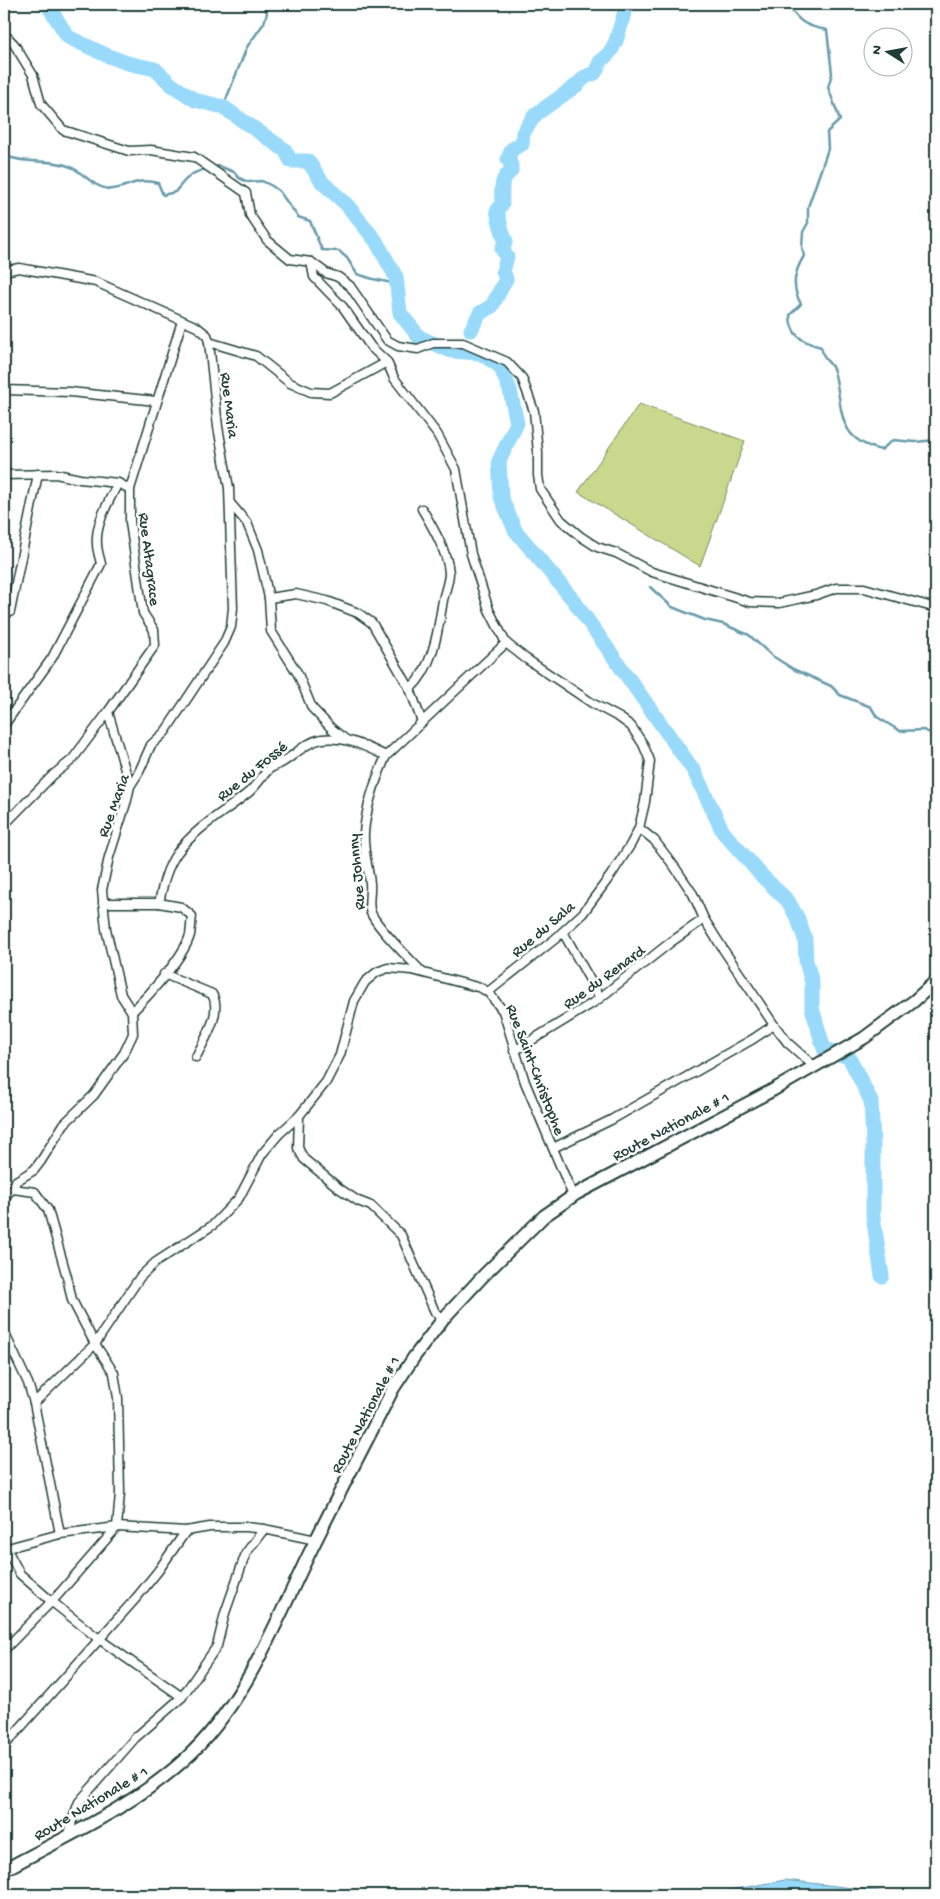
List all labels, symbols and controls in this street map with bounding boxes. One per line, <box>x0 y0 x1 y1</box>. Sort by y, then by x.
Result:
north arrow <box>862 28 912 78</box>
text: N <box>868 44 887 56</box>
street label: Rue Maria <box>214 372 241 440</box>
street label: Rue Altagrace <box>132 512 163 608</box>
street label: Rue du Fossé <box>214 738 293 807</box>
street label: Rue Maria <box>95 771 136 840</box>
street label: Rue Johnny <box>346 833 371 911</box>
street label: Rue du Sala <box>509 898 581 963</box>
street label: Rue du Renard <box>560 942 651 1015</box>
street label: Rue Saint-Christophe <box>500 1002 568 1139</box>
street label: Route Nationale # 1 <box>610 1089 733 1167</box>
street label: Route Nationale # 1 <box>328 1354 406 1477</box>
street label: Route Nationale # 1 <box>31 1763 152 1847</box>

